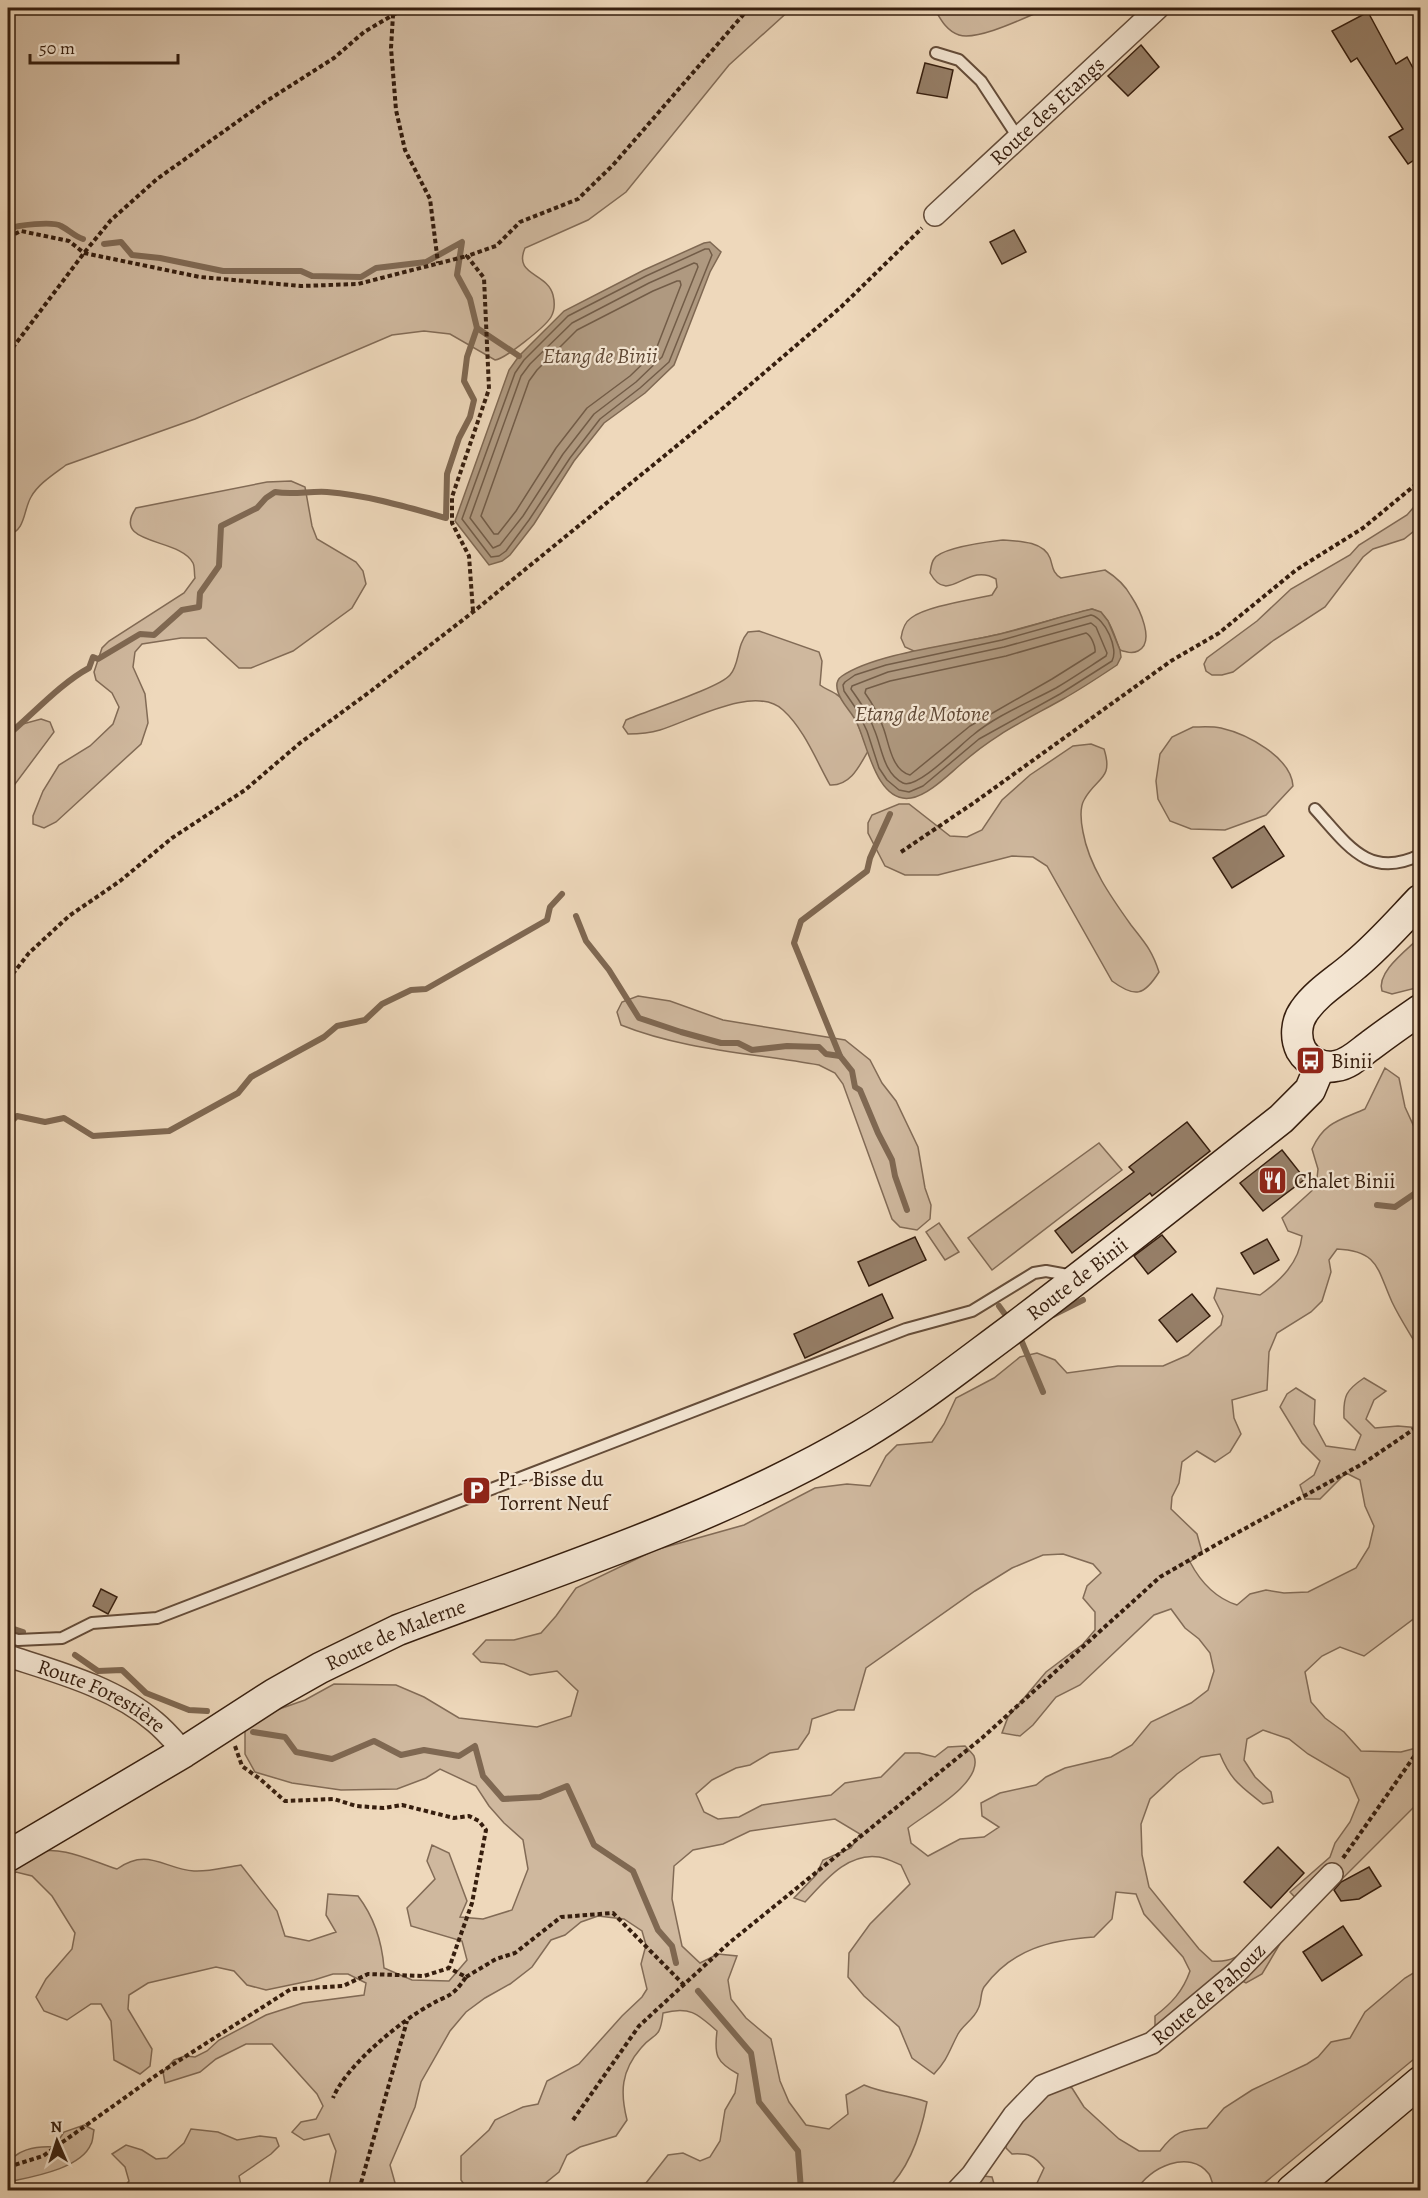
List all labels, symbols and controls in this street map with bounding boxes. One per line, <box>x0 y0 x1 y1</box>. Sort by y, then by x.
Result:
scale bar <box>30 27 178 65</box>
text: 50 m <box>39 36 75 60</box>
street label: Route des Etangs <box>984 50 1111 171</box>
water label: Etang de Binii <box>542 341 658 371</box>
water label: Etang de Motone <box>855 699 989 729</box>
bus stop icon: Binii <box>1294 1045 1326 1077</box>
place label: Binii <box>1331 1047 1373 1075</box>
restaurant icon: Chalet Binii <box>1257 1165 1289 1197</box>
place label: Chalet Binii <box>1294 1167 1395 1195</box>
street label: Route de Binii <box>1021 1231 1134 1327</box>
place label: P1 - Bisse du Torrent Neuf <box>498 1465 612 1517</box>
parking icon: P1 - Bisse du Torrent Neuf <box>461 1475 493 1507</box>
street label: Route de Malerne <box>321 1592 469 1677</box>
street label: Route Forestière <box>34 1652 172 1739</box>
street label: Route de Pahouz <box>1146 1937 1272 2052</box>
north arrow <box>27 2111 87 2171</box>
text: N <box>50 2116 63 2138</box>

